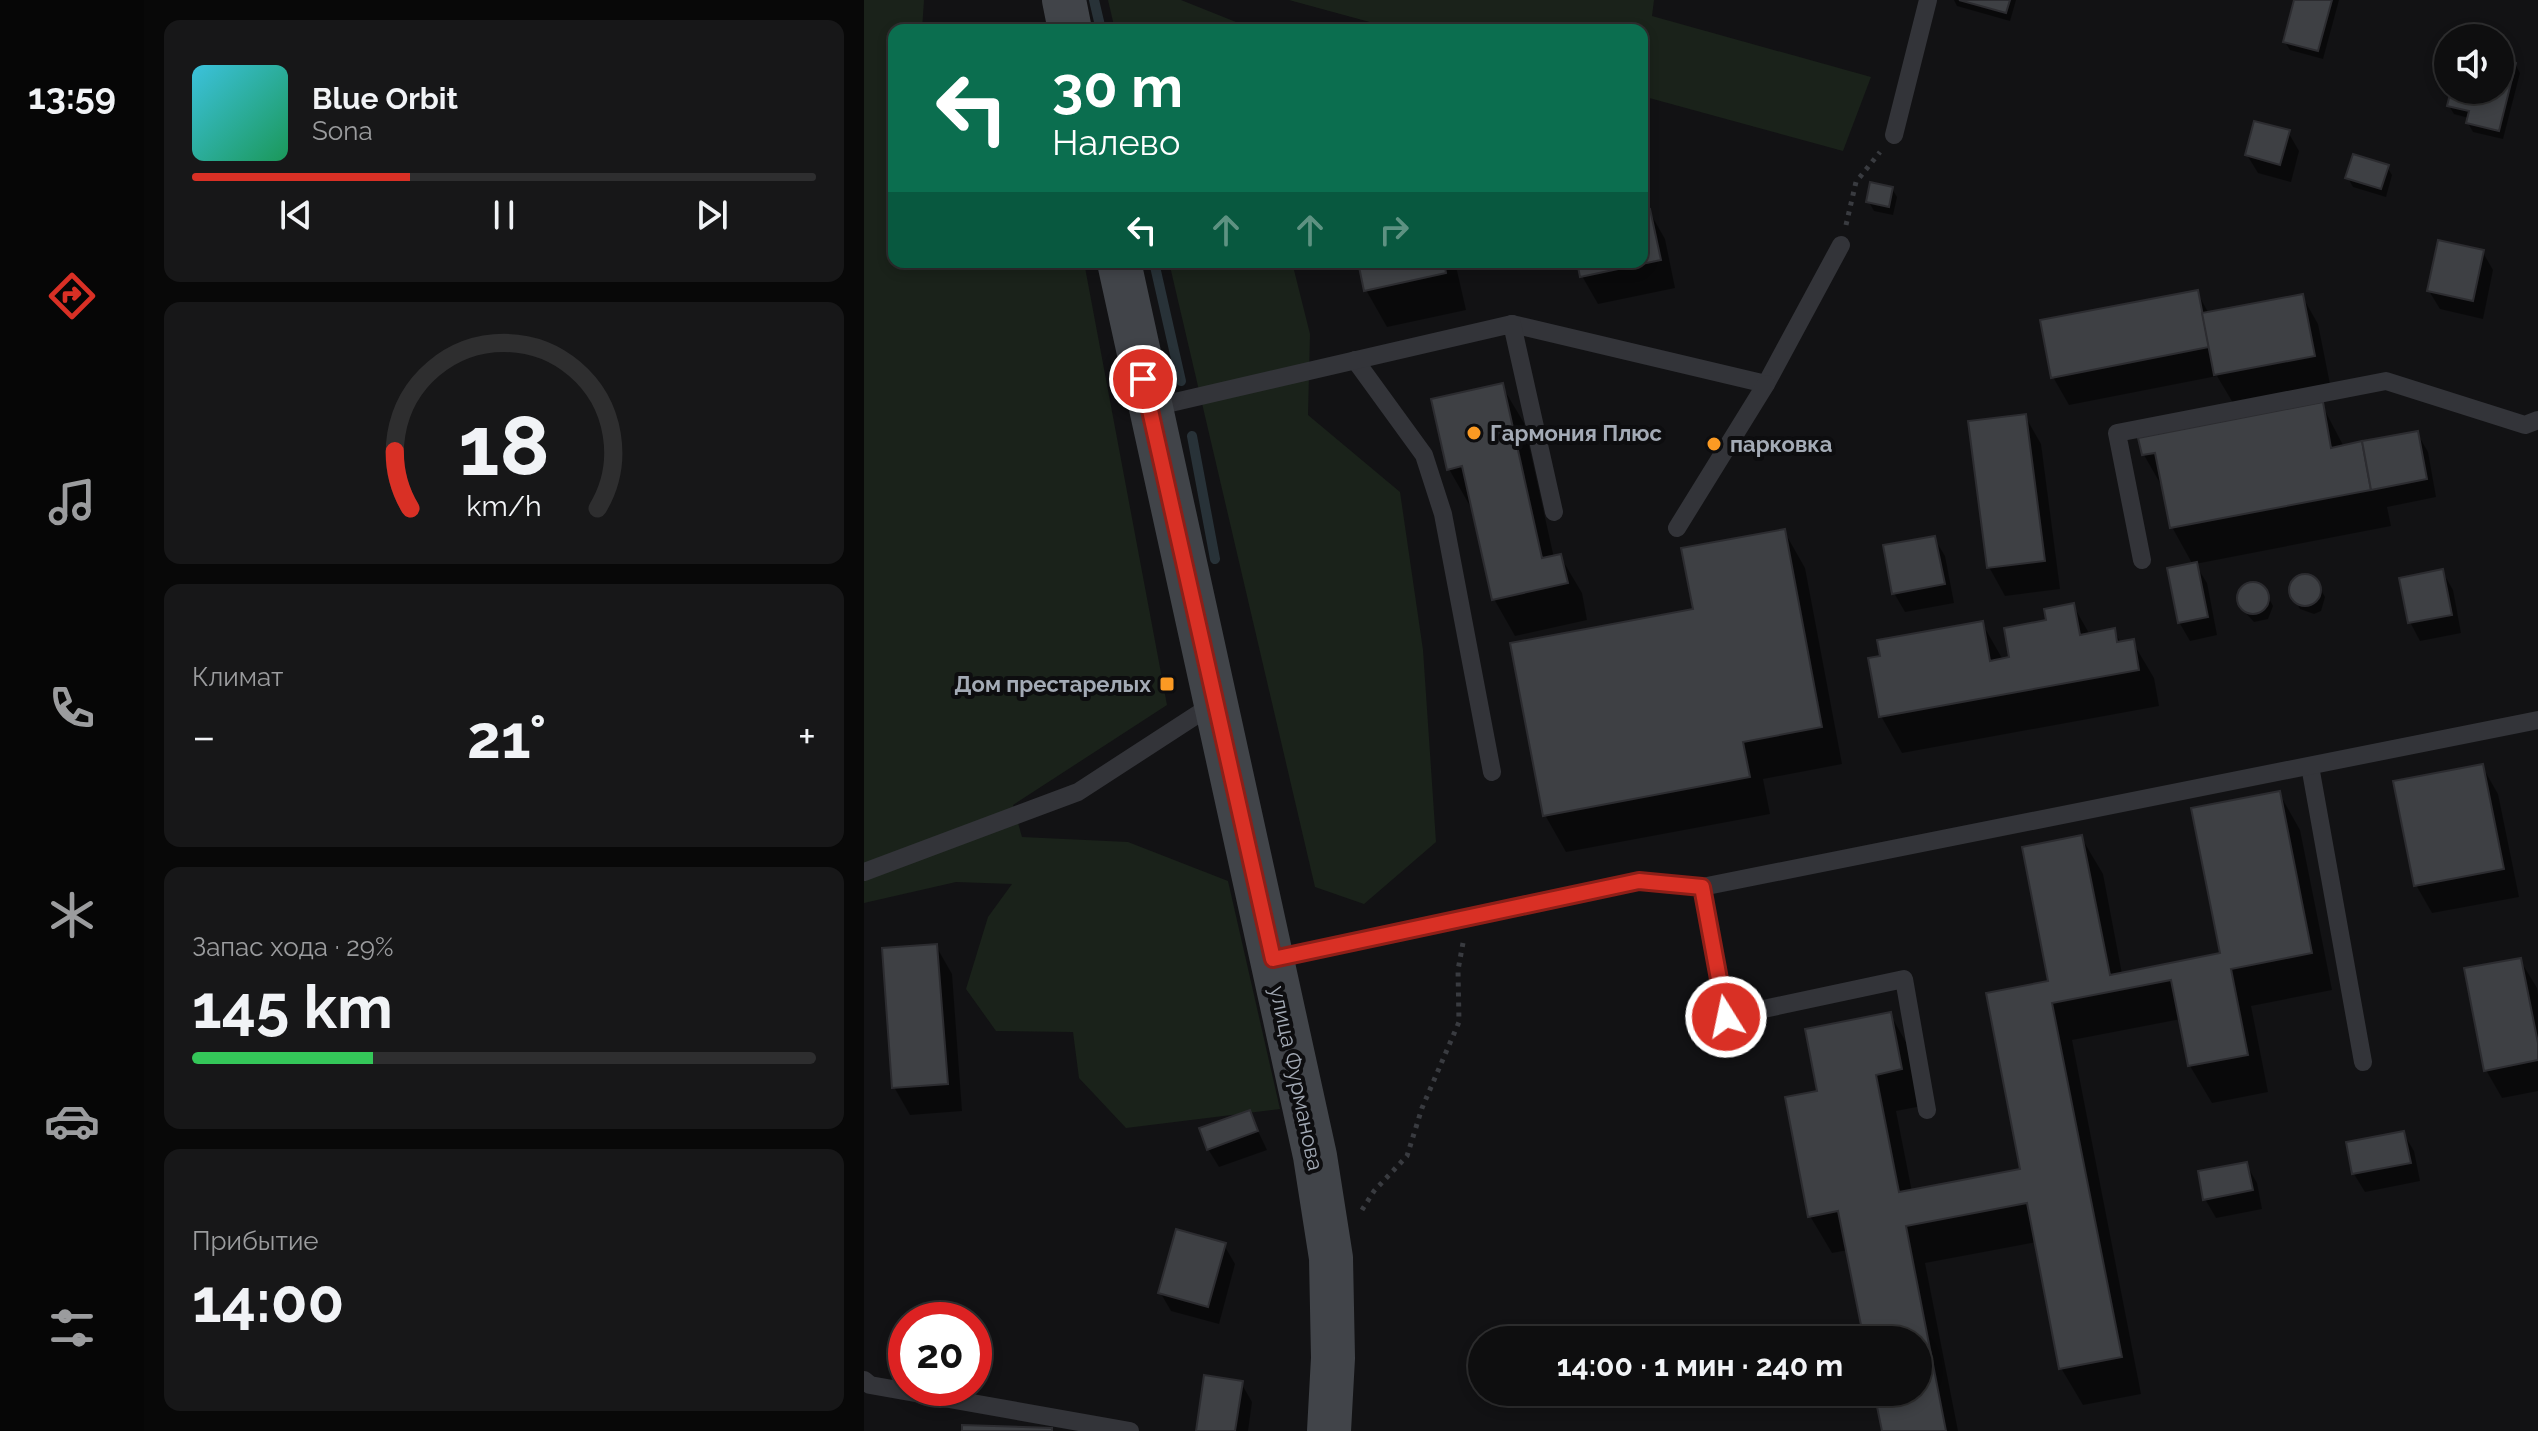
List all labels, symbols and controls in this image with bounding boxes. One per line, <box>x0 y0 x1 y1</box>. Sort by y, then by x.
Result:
map controls <box>2434 24 2514 104</box>
button: sound <box>2434 24 2514 104</box>
text: 30 m <box>1052 54 1183 120</box>
icon: left <box>920 56 1024 160</box>
text: 13:59 <box>28 75 116 117</box>
text: Blue Orbit <box>312 81 458 116</box>
text: Sona <box>312 116 373 146</box>
text: Налево <box>1052 121 1180 163</box>
icon: previous <box>274 193 318 237</box>
icon: pause <box>482 193 526 237</box>
icon: next <box>690 193 734 237</box>
icon: left <box>1120 208 1164 252</box>
icon: ahead <box>1204 208 1248 252</box>
icon: ahead <box>1288 208 1332 252</box>
icon: right <box>1372 208 1416 252</box>
icon: directions <box>44 268 100 324</box>
pin <box>1109 345 1177 413</box>
icon: arrive <box>1121 357 1165 401</box>
text: 18 <box>458 397 550 494</box>
place label: Гармония Плюс <box>1490 420 1662 446</box>
marker: Гармония Плюс <box>1465 424 1483 442</box>
place label: парковка <box>1730 431 1832 457</box>
marker: парковка <box>1705 435 1723 453</box>
icon: music <box>44 474 100 530</box>
text: km/h <box>466 489 542 523</box>
text: Климат <box>192 662 283 692</box>
place label: Дом престарелых <box>954 671 1151 697</box>
marker: Дом престарелых <box>1158 675 1176 693</box>
icon: phone <box>44 680 100 736</box>
text: 21° <box>467 702 546 772</box>
text: − <box>192 711 216 762</box>
text: + <box>798 711 816 762</box>
icon: climate <box>44 887 100 943</box>
text: Запас хода · 29% <box>192 932 394 962</box>
text: 145 km <box>192 972 393 1042</box>
position arrow <box>1684 975 1768 1059</box>
street label: улица Фурманова <box>1265 983 1329 1173</box>
icon: car <box>44 1093 100 1149</box>
text: Прибытие <box>192 1226 319 1256</box>
text: 14:00 <box>192 1266 344 1336</box>
icon: filters <box>44 1300 100 1356</box>
speed limit sign: 20 <box>888 1302 992 1406</box>
text: 14:00 · 1 мин · 240 m <box>1557 1348 1843 1383</box>

